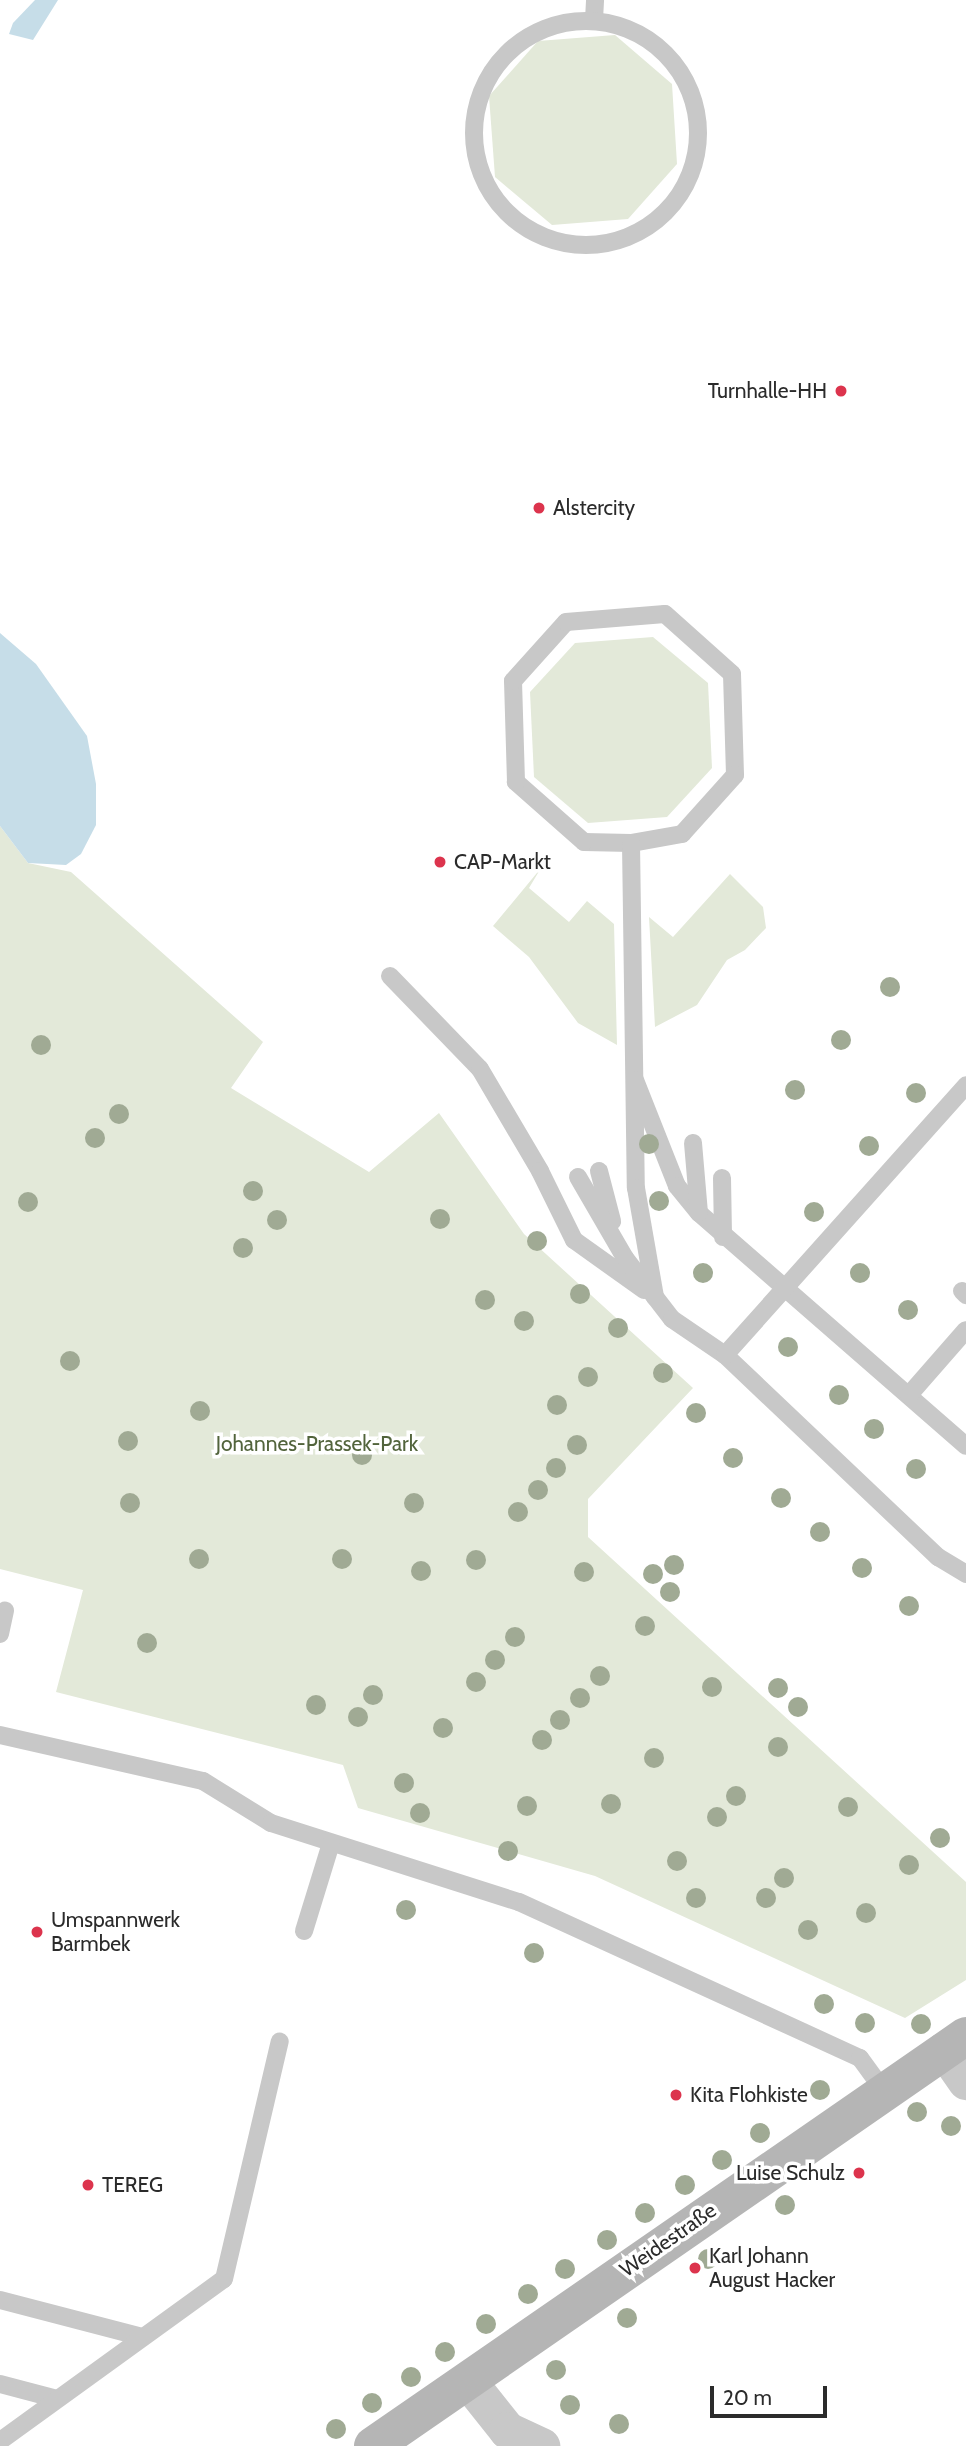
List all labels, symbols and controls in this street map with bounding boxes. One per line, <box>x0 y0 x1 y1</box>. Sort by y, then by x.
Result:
place label: Turnhalle-HH <box>708 378 827 404</box>
marker: Turnhalle-HH <box>833 383 849 399</box>
place label: Alstercity <box>553 495 635 521</box>
marker: Alstercity <box>531 500 547 516</box>
place label: CAP-Markt <box>454 849 551 875</box>
marker: CAP-Markt <box>432 854 448 870</box>
park label: Johannes-Prassek-Park <box>216 1431 418 1457</box>
place label: Umspannwerk Barmbek <box>51 1907 180 1957</box>
marker: Umspannwerk Barmbek <box>29 1924 45 1940</box>
place label: Kita Flohkiste <box>690 2082 808 2108</box>
marker: Kita Flohkiste <box>668 2087 684 2103</box>
place label: Luise Schulz <box>736 2160 845 2186</box>
marker: Luise Schulz <box>851 2165 867 2181</box>
place label: TEREG <box>102 2172 163 2198</box>
marker: TEREG <box>80 2177 96 2193</box>
street label: Weidestraße <box>615 2198 721 2282</box>
place label: Karl Johann August Hacker <box>709 2243 835 2293</box>
marker: Karl Johann August Hacker <box>687 2260 703 2276</box>
scale bar <box>714 2372 831 2416</box>
text: 20 m <box>723 2385 772 2410</box>

